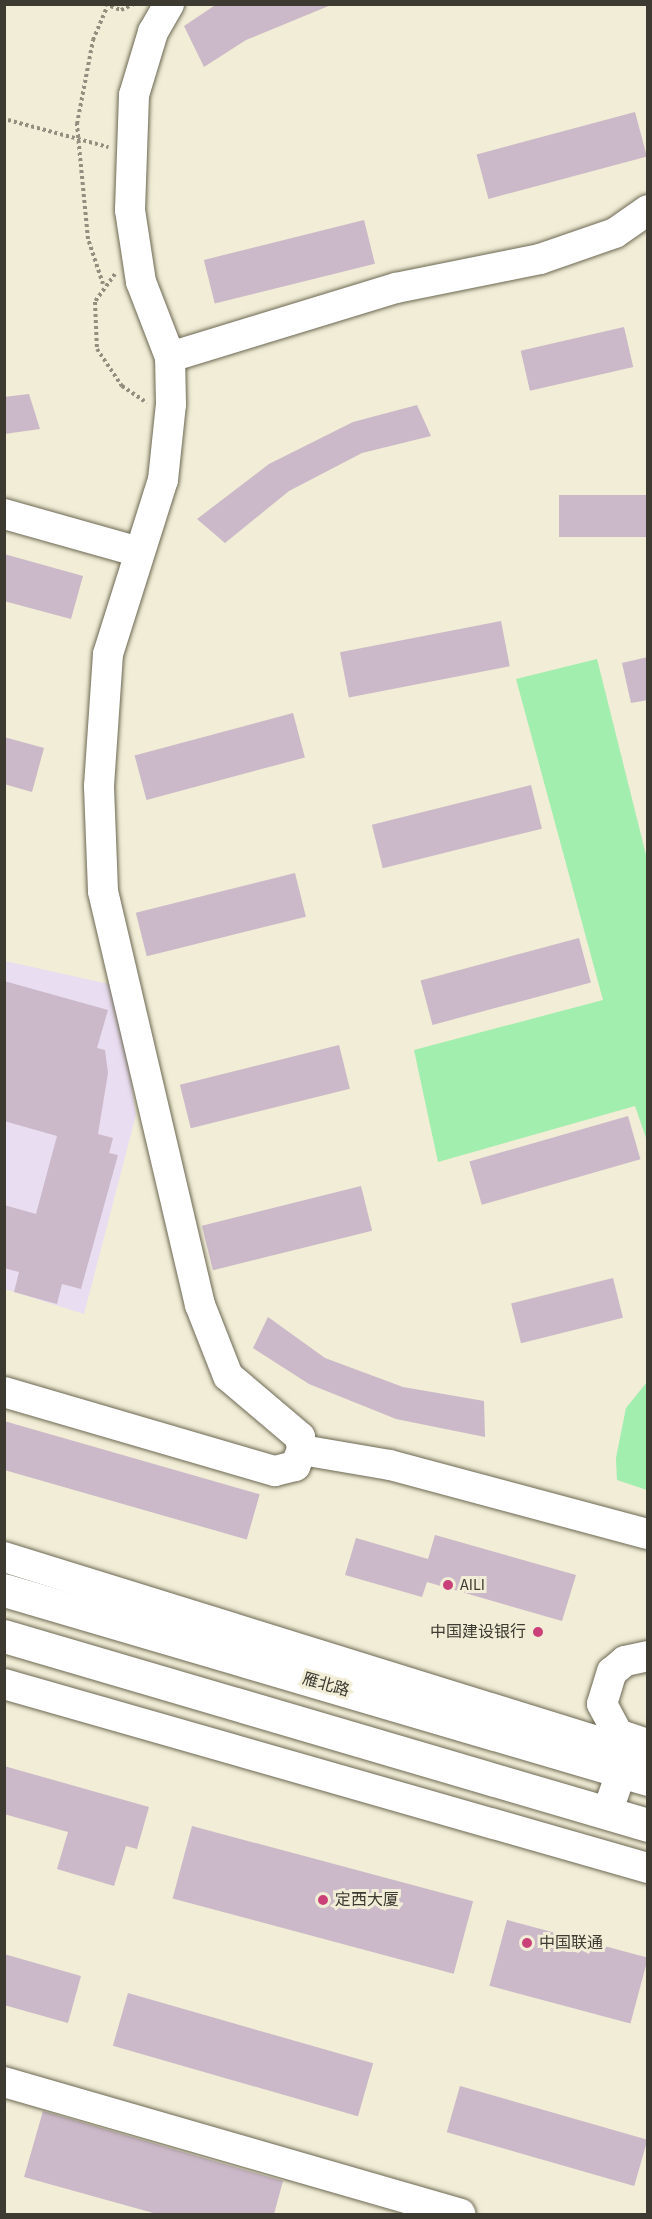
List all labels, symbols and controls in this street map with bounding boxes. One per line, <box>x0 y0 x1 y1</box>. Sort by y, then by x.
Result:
place label: AILI <box>460 1575 485 1595</box>
marker: AILI <box>441 1578 455 1592</box>
place label: 中国建设银行 <box>430 1622 526 1642</box>
marker: 中国建设银行 <box>531 1625 545 1639</box>
street label: 雁北路 <box>300 1669 352 1701</box>
place label: 定西大厦 <box>335 1890 399 1910</box>
marker: 定西大厦 <box>316 1893 330 1907</box>
place label: 中国联通 <box>539 1933 603 1953</box>
marker: 中国联通 <box>520 1936 534 1950</box>

